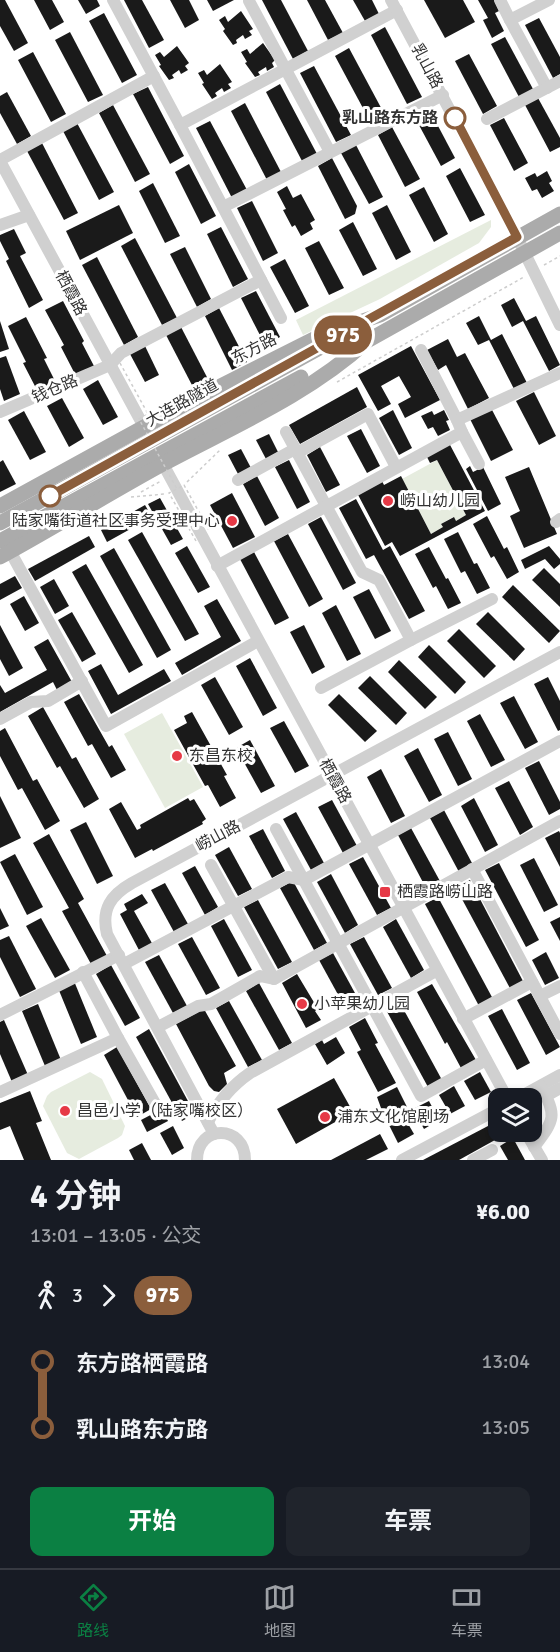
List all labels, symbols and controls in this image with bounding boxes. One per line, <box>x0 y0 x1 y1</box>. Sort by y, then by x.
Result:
street label: 乳山路 <box>407 40 447 92</box>
marker: 乳山路东方路 <box>444 107 466 129</box>
place label: 乳山路东方路 <box>342 108 438 128</box>
street label: 栖霞路 <box>51 267 91 319</box>
line badge: 975 <box>308 316 378 354</box>
text: 975 <box>326 322 360 348</box>
street label: 东方路 <box>228 329 280 369</box>
street label: 钱仓路 <box>29 370 81 408</box>
street label: 大连路隧道 <box>142 375 222 431</box>
unlabelled marker <box>39 485 61 507</box>
place label: 崂山幼儿园 <box>400 491 480 511</box>
marker: 崂山幼儿园 <box>381 494 395 508</box>
place label: 陆家嘴街道社区事务受理中心 <box>12 511 220 531</box>
marker: 陆家嘴街道社区事务受理中心 <box>225 514 239 528</box>
place label: 东昌东校 <box>189 746 253 766</box>
marker: 东昌东校 <box>170 749 184 763</box>
street label: 栖霞路 <box>315 755 355 807</box>
street label: 崂山路 <box>192 816 244 856</box>
place label: 栖霞路崂山路 <box>397 882 493 902</box>
marker: 栖霞路崂山路 <box>378 885 392 899</box>
place label: 小苹果幼儿园 <box>314 994 410 1014</box>
marker: 小苹果幼儿园 <box>295 997 309 1011</box>
map controls <box>488 1088 542 1142</box>
button: layers <box>488 1088 542 1142</box>
place label: 昌邑小学（陆家嘴校区） <box>77 1101 253 1121</box>
marker: 昌邑小学（陆家嘴校区） <box>58 1104 72 1118</box>
place label: 浦东文化馆剧场 <box>337 1107 449 1127</box>
marker: 浦东文化馆剧场 <box>318 1110 332 1124</box>
text: 4 分钟 <box>30 1176 121 1217</box>
text: ¥6.00 <box>476 1198 530 1225</box>
text: 13:01 – 13:05 · 公交 <box>30 1223 201 1248</box>
icon: walk <box>30 1279 63 1312</box>
icon: forward <box>92 1279 125 1312</box>
text: 975 <box>146 1282 180 1308</box>
text: 3 <box>72 1283 83 1308</box>
text: 13:04 <box>481 1349 530 1374</box>
text: 东方路栖霞路 <box>76 1350 208 1377</box>
text: 13:05 <box>481 1415 530 1440</box>
text: 乳山路东方路 <box>76 1416 208 1443</box>
button: 开始 <box>30 1487 274 1556</box>
button: 车票 <box>286 1487 530 1556</box>
tab: 路线 <box>77 1581 110 1641</box>
tab: 地图 <box>263 1581 296 1641</box>
tab: 车票 <box>450 1581 483 1641</box>

